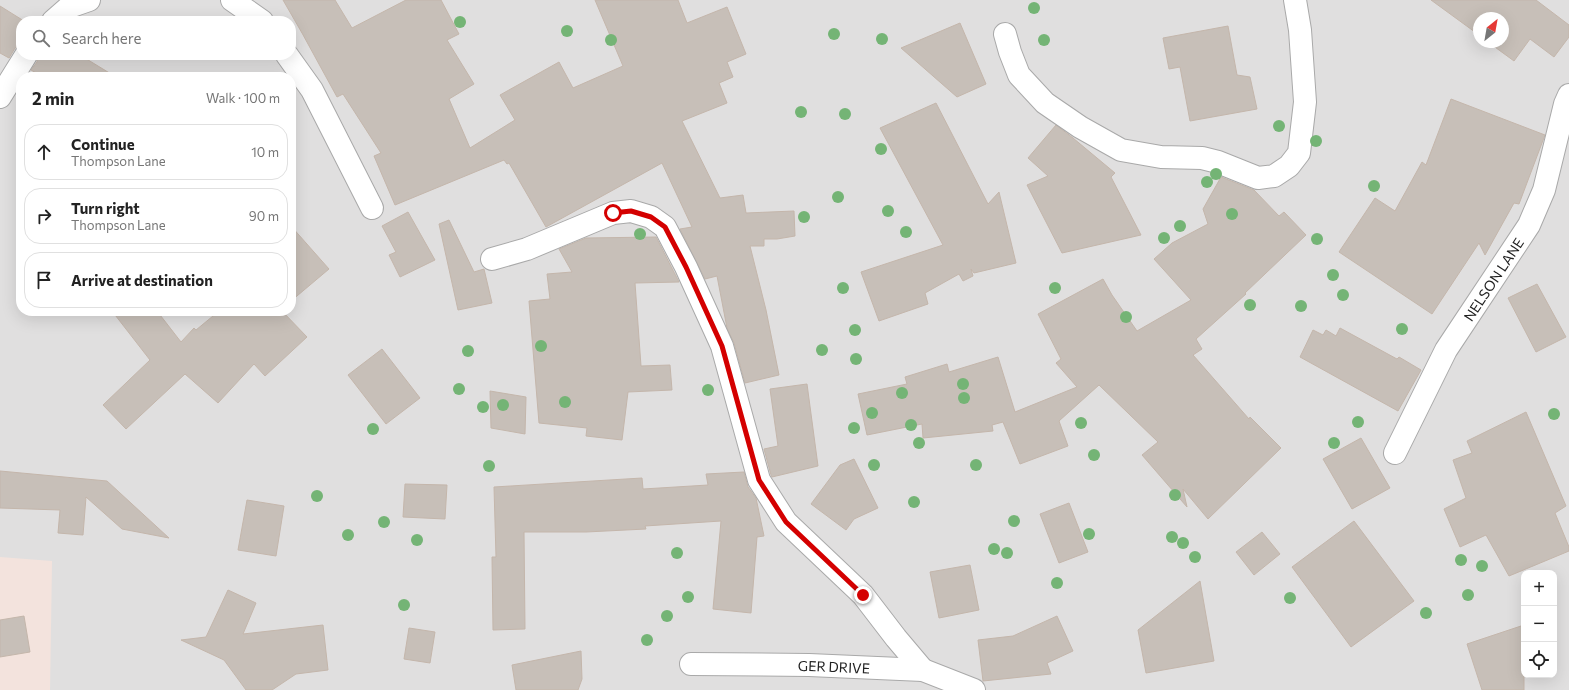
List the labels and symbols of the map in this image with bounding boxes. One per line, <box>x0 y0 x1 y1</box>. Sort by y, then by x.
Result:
north arrow <box>1473 12 1509 48</box>
route start <box>604 204 622 222</box>
street label: NELSON LANE <box>1459 234 1527 324</box>
route end <box>854 586 872 604</box>
street label: GER DRIVE <box>798 656 870 676</box>

